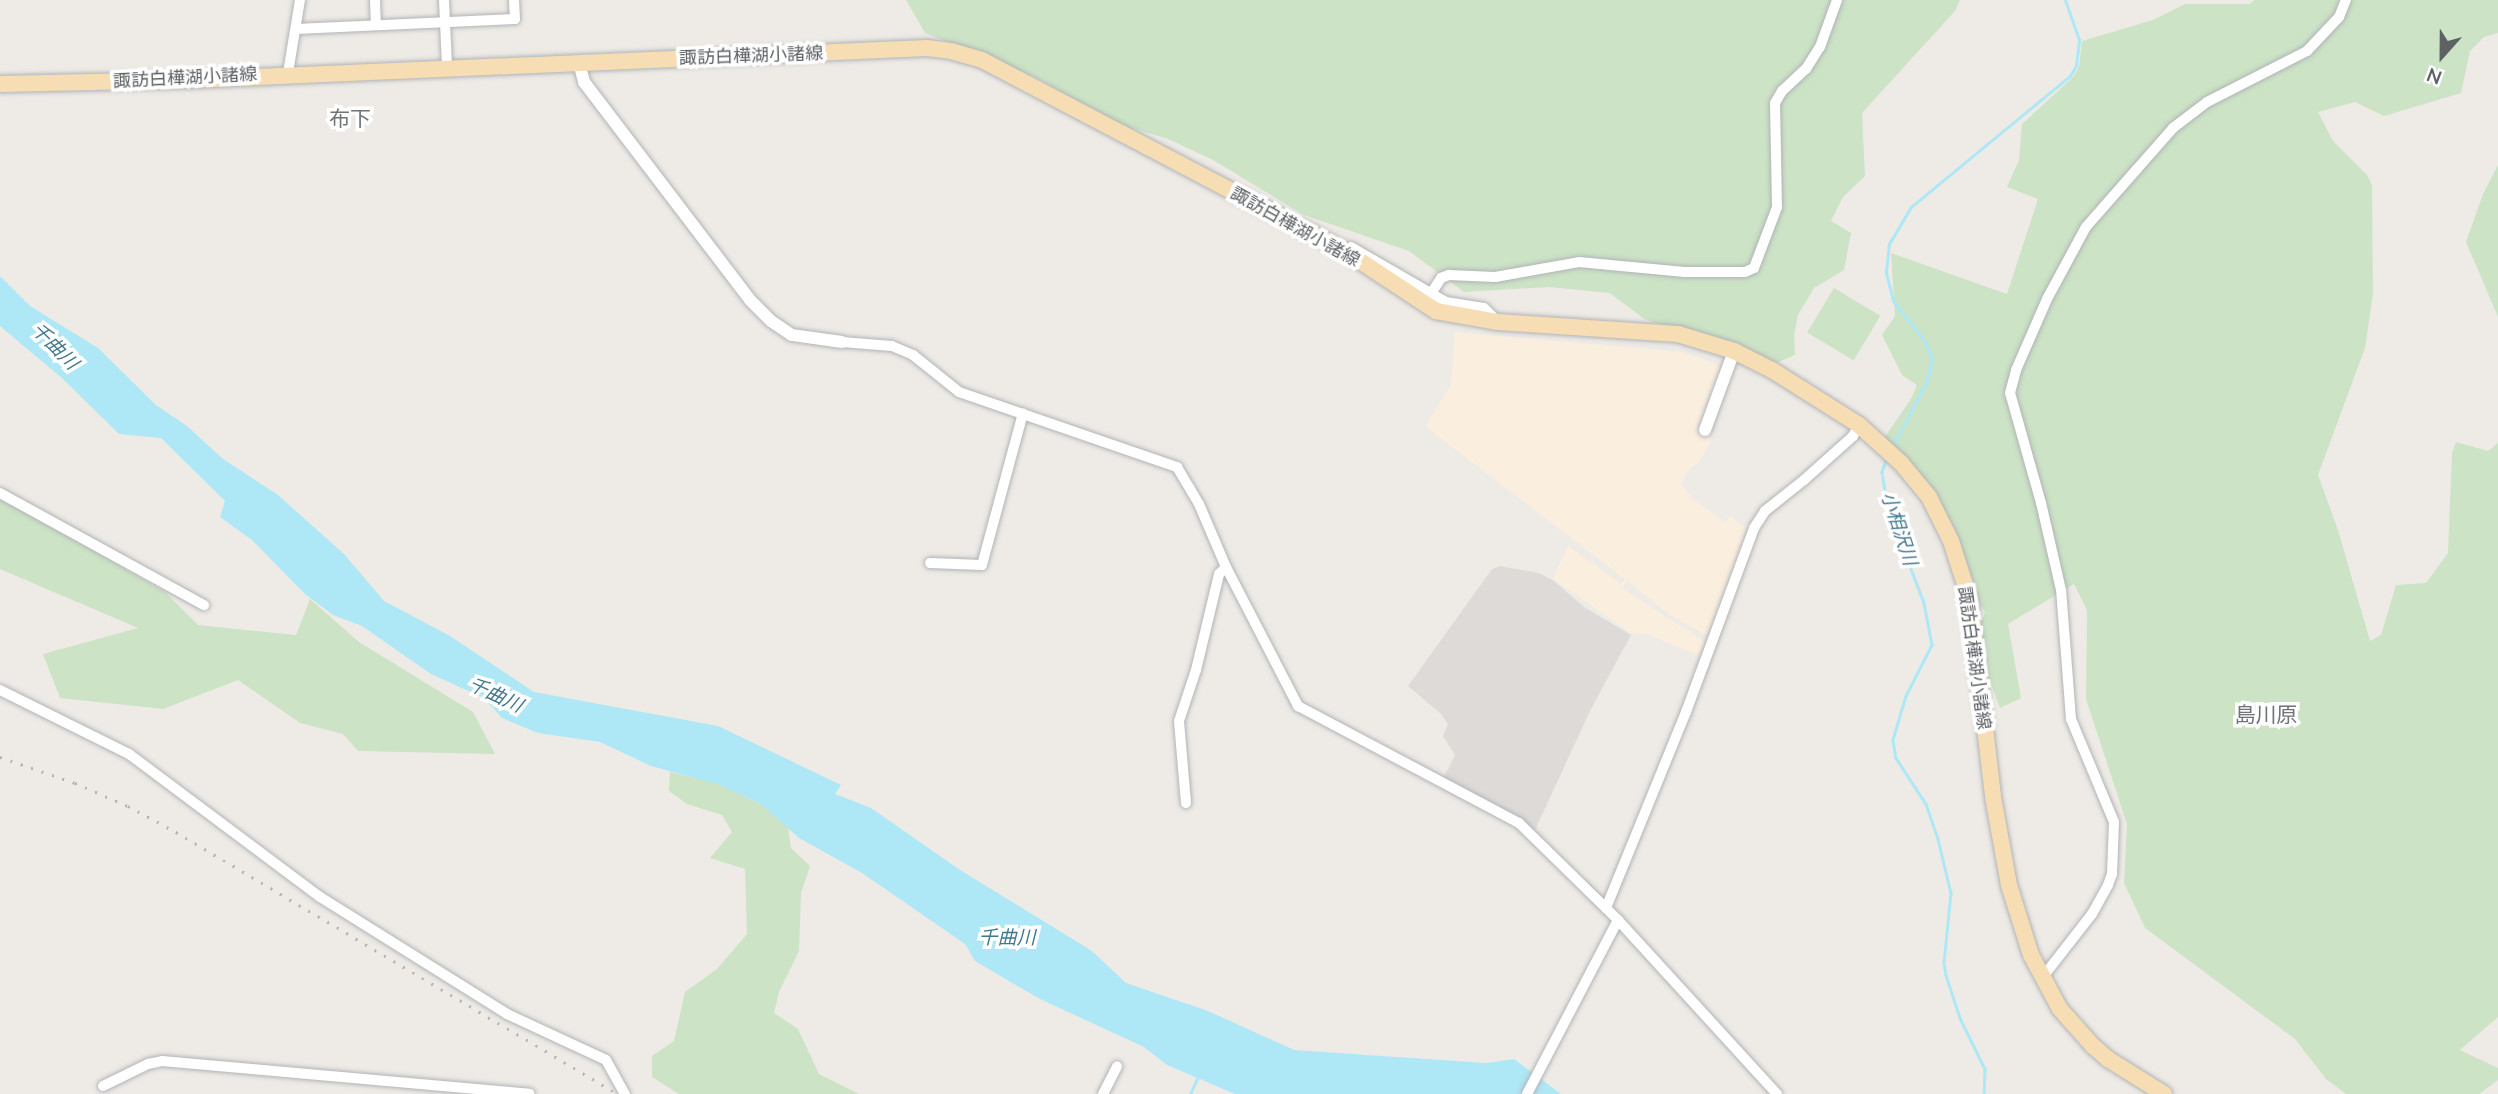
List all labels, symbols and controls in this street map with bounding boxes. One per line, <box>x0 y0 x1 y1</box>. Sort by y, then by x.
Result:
north arrow <box>2407 21 2477 91</box>
street label: 諏訪白樺湖小諸線 <box>679 43 823 69</box>
text: N <box>2423 61 2446 90</box>
street label: 諏訪白樺湖小諸線 <box>113 63 257 93</box>
district label: 布下 <box>329 106 371 132</box>
street label: 諏訪白樺湖小諸線 <box>1227 183 1363 271</box>
water label: 千曲川 <box>26 319 82 375</box>
water label: 小相沢川 <box>1875 489 1921 569</box>
street label: 諏訪白樺湖小諸線 <box>1953 585 1995 731</box>
water label: 千曲川 <box>464 674 526 718</box>
district label: 島川原 <box>2235 702 2297 728</box>
water label: 千曲川 <box>979 928 1035 950</box>

